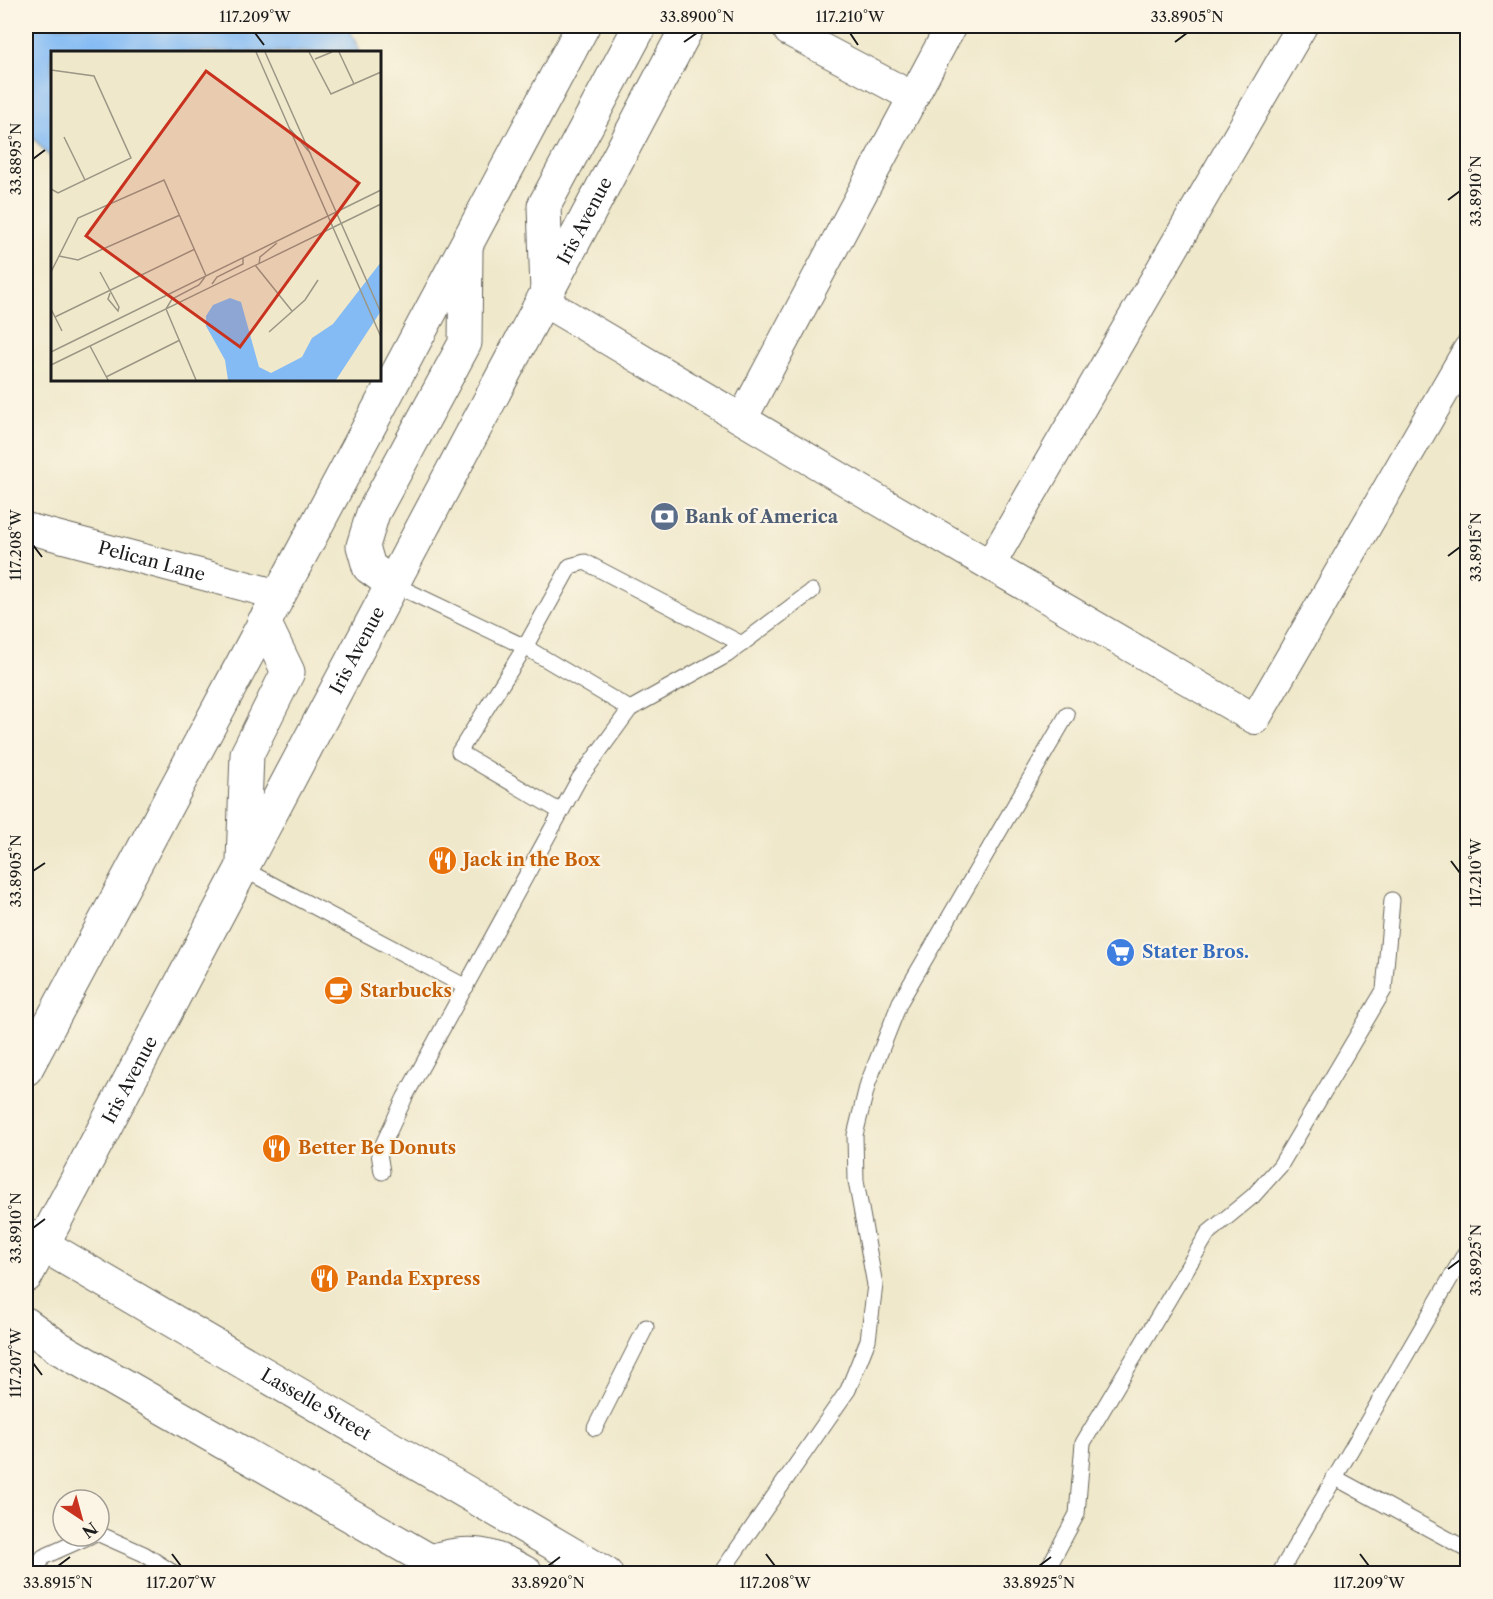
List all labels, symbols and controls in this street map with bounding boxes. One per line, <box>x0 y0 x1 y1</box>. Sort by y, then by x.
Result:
text: 117.209°W <box>219 7 291 26</box>
text: 33.8900°N <box>660 7 734 26</box>
text: 117.210°W <box>816 7 885 26</box>
text: 33.8905°N <box>1150 7 1224 26</box>
inset map <box>51 51 381 381</box>
text: 33.8895°N <box>6 123 25 195</box>
text: 33.8910°N <box>1466 155 1485 227</box>
street label: Iris Avenue <box>553 173 617 268</box>
bank icon: Bank of America <box>648 501 680 533</box>
place label: Bank of America <box>685 506 839 528</box>
text: 117.208°W <box>6 509 25 581</box>
text: 33.8915°N <box>1466 512 1485 582</box>
street label: Pelican Lane <box>96 537 208 586</box>
street label: Iris Avenue <box>325 603 389 698</box>
text: 33.8905°N <box>6 834 25 908</box>
text: 117.210°W <box>1466 838 1485 908</box>
restaurant icon: Jack in the Box <box>426 844 458 876</box>
place label: Jack in the Box <box>460 849 601 871</box>
supermarket icon: Stater Bros. <box>1105 936 1137 968</box>
place label: Stater Bros. <box>1142 941 1249 963</box>
cafe icon: Starbucks <box>323 975 355 1007</box>
place label: Starbucks <box>360 980 452 1002</box>
street label: Iris Avenue <box>98 1032 162 1127</box>
restaurant icon: Better Be Donuts <box>261 1132 293 1164</box>
place label: Better Be Donuts <box>298 1137 456 1159</box>
text: 33.8910°N <box>6 1192 25 1264</box>
text: 33.8925°N <box>1466 1224 1485 1296</box>
restaurant icon: Panda Express <box>309 1263 341 1295</box>
place label: Panda Express <box>346 1268 480 1290</box>
text: 117.207°W <box>6 1327 25 1398</box>
street label: Lasselle Street <box>257 1364 376 1446</box>
north arrow <box>51 1488 111 1548</box>
text: N <box>78 1518 101 1542</box>
text: 33.8915°N <box>23 1573 93 1592</box>
text: 117.207°W <box>146 1573 217 1592</box>
text: 33.8920°N <box>511 1573 585 1592</box>
text: 117.208°W <box>739 1573 811 1592</box>
text: 33.8925°N <box>1003 1573 1075 1592</box>
text: 117.209°W <box>1333 1573 1405 1592</box>

